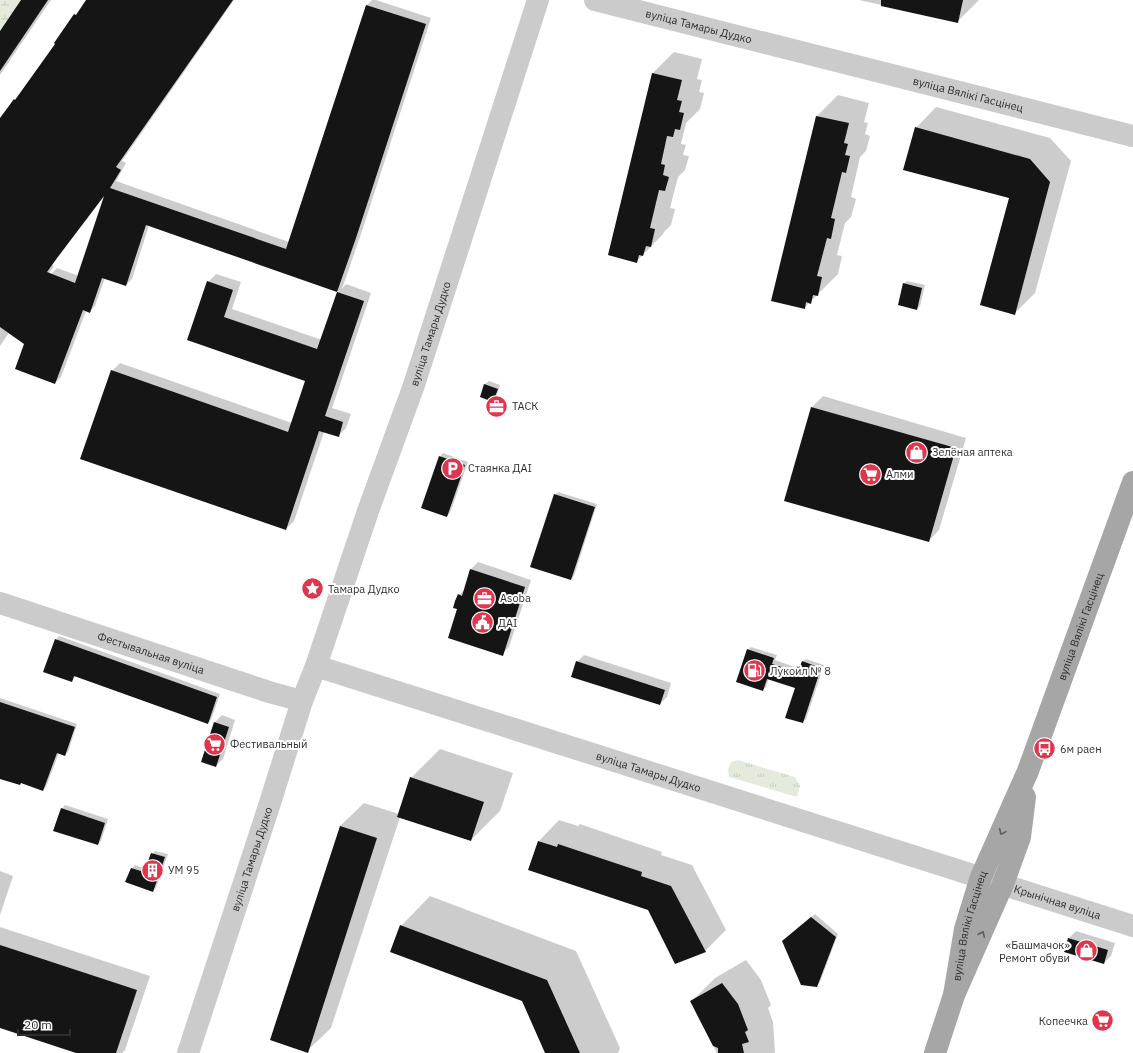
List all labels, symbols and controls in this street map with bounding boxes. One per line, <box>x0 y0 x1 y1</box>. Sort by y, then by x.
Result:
street label: вуліца Тамары Дудко <box>644 6 753 46</box>
street label: вуліца Вялікі Гасцінец <box>912 74 1025 115</box>
street label: вуліца Тамары Дудко <box>407 280 454 388</box>
office icon: ТАСК <box>483 393 509 419</box>
place label: ТАСК <box>512 399 539 413</box>
shop icon: Зелёная аптека <box>903 439 929 465</box>
place label: Зелёная аптека <box>932 445 1013 459</box>
parking icon: Стаянка ДАІ <box>439 455 465 481</box>
place label: Стаянка ДАІ <box>468 461 532 475</box>
supermarket icon: Алми <box>857 461 883 487</box>
place label: Алми <box>886 467 914 481</box>
street label: вуліца Вялікі Гасцінец <box>1055 570 1107 682</box>
place icon: Тамара Дудко <box>300 576 326 602</box>
place label: Тамара Дудко <box>328 582 400 596</box>
office icon: Asoba <box>472 585 498 611</box>
place label: Asoba <box>500 591 531 605</box>
public building icon: ДАІ <box>470 610 496 636</box>
place label: ДАІ <box>498 616 517 630</box>
street label: Фестывальная вуліца <box>96 629 206 677</box>
fuel station icon: Лукойл № 8 <box>742 658 768 684</box>
place label: Лукойл № 8 <box>770 664 831 678</box>
supermarket icon: Фестивальный <box>202 731 228 757</box>
bus stop icon: 6м раен <box>1032 736 1058 762</box>
place label: Фестивальный <box>230 737 307 751</box>
place label: 6м раен <box>1060 742 1102 756</box>
street label: вуліца Тамары Дудко <box>594 749 703 795</box>
street label: вуліца Тамары Дудко <box>228 805 275 913</box>
one-way arrow <box>998 829 1006 836</box>
building icon: УМ 95 <box>140 857 166 883</box>
place label: УМ 95 <box>168 863 199 877</box>
street label: вуліца Вялікі Гасцінец <box>949 868 990 982</box>
street label: Крынічная вуліца <box>1012 882 1103 922</box>
one-way arrow <box>977 931 985 939</box>
place label: «Башмачок» Ремонт обуви <box>999 938 1070 965</box>
shop icon: «Башмачок» Ремонт обуви <box>1073 938 1099 964</box>
supermarket icon: Копеечка <box>1090 1008 1116 1034</box>
scale bar <box>18 1011 70 1037</box>
place label: Копеечка <box>1039 1014 1088 1028</box>
text: 20 m <box>24 1017 52 1032</box>

